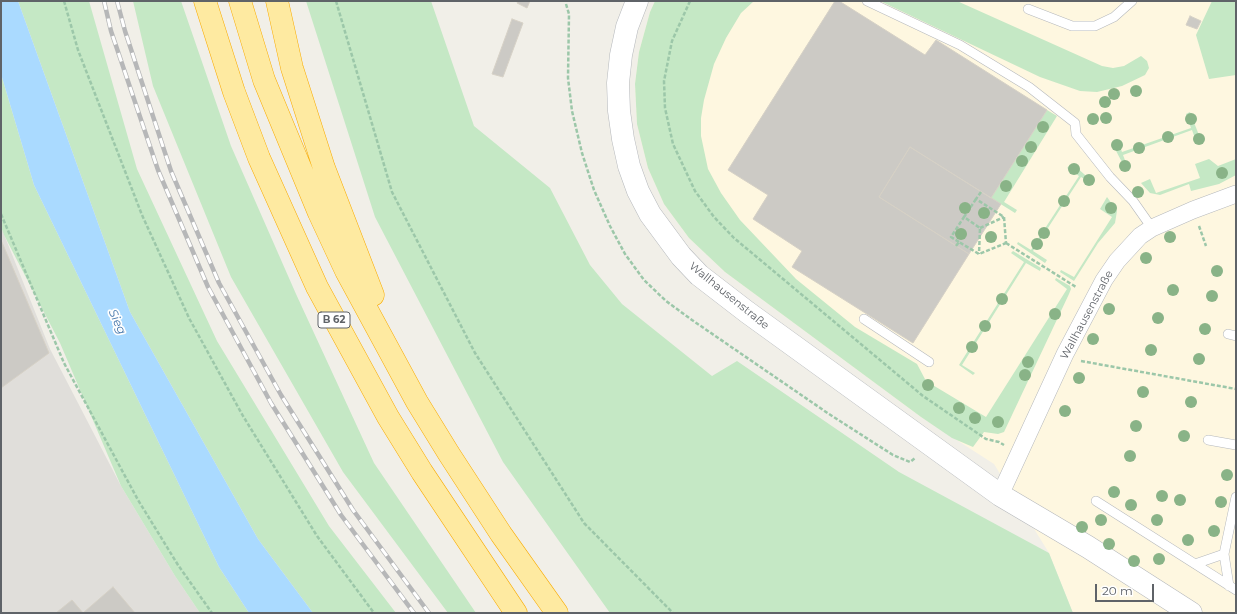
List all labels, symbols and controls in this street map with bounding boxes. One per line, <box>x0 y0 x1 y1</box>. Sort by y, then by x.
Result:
street label: Wallhausenstraße <box>686 260 772 332</box>
street label: Wallhausenstraße <box>1058 268 1116 362</box>
water label: Sieg <box>105 307 129 337</box>
road number: B 62 <box>318 312 350 328</box>
scale bar <box>1097 576 1156 602</box>
text: 20 m <box>1102 583 1133 598</box>

